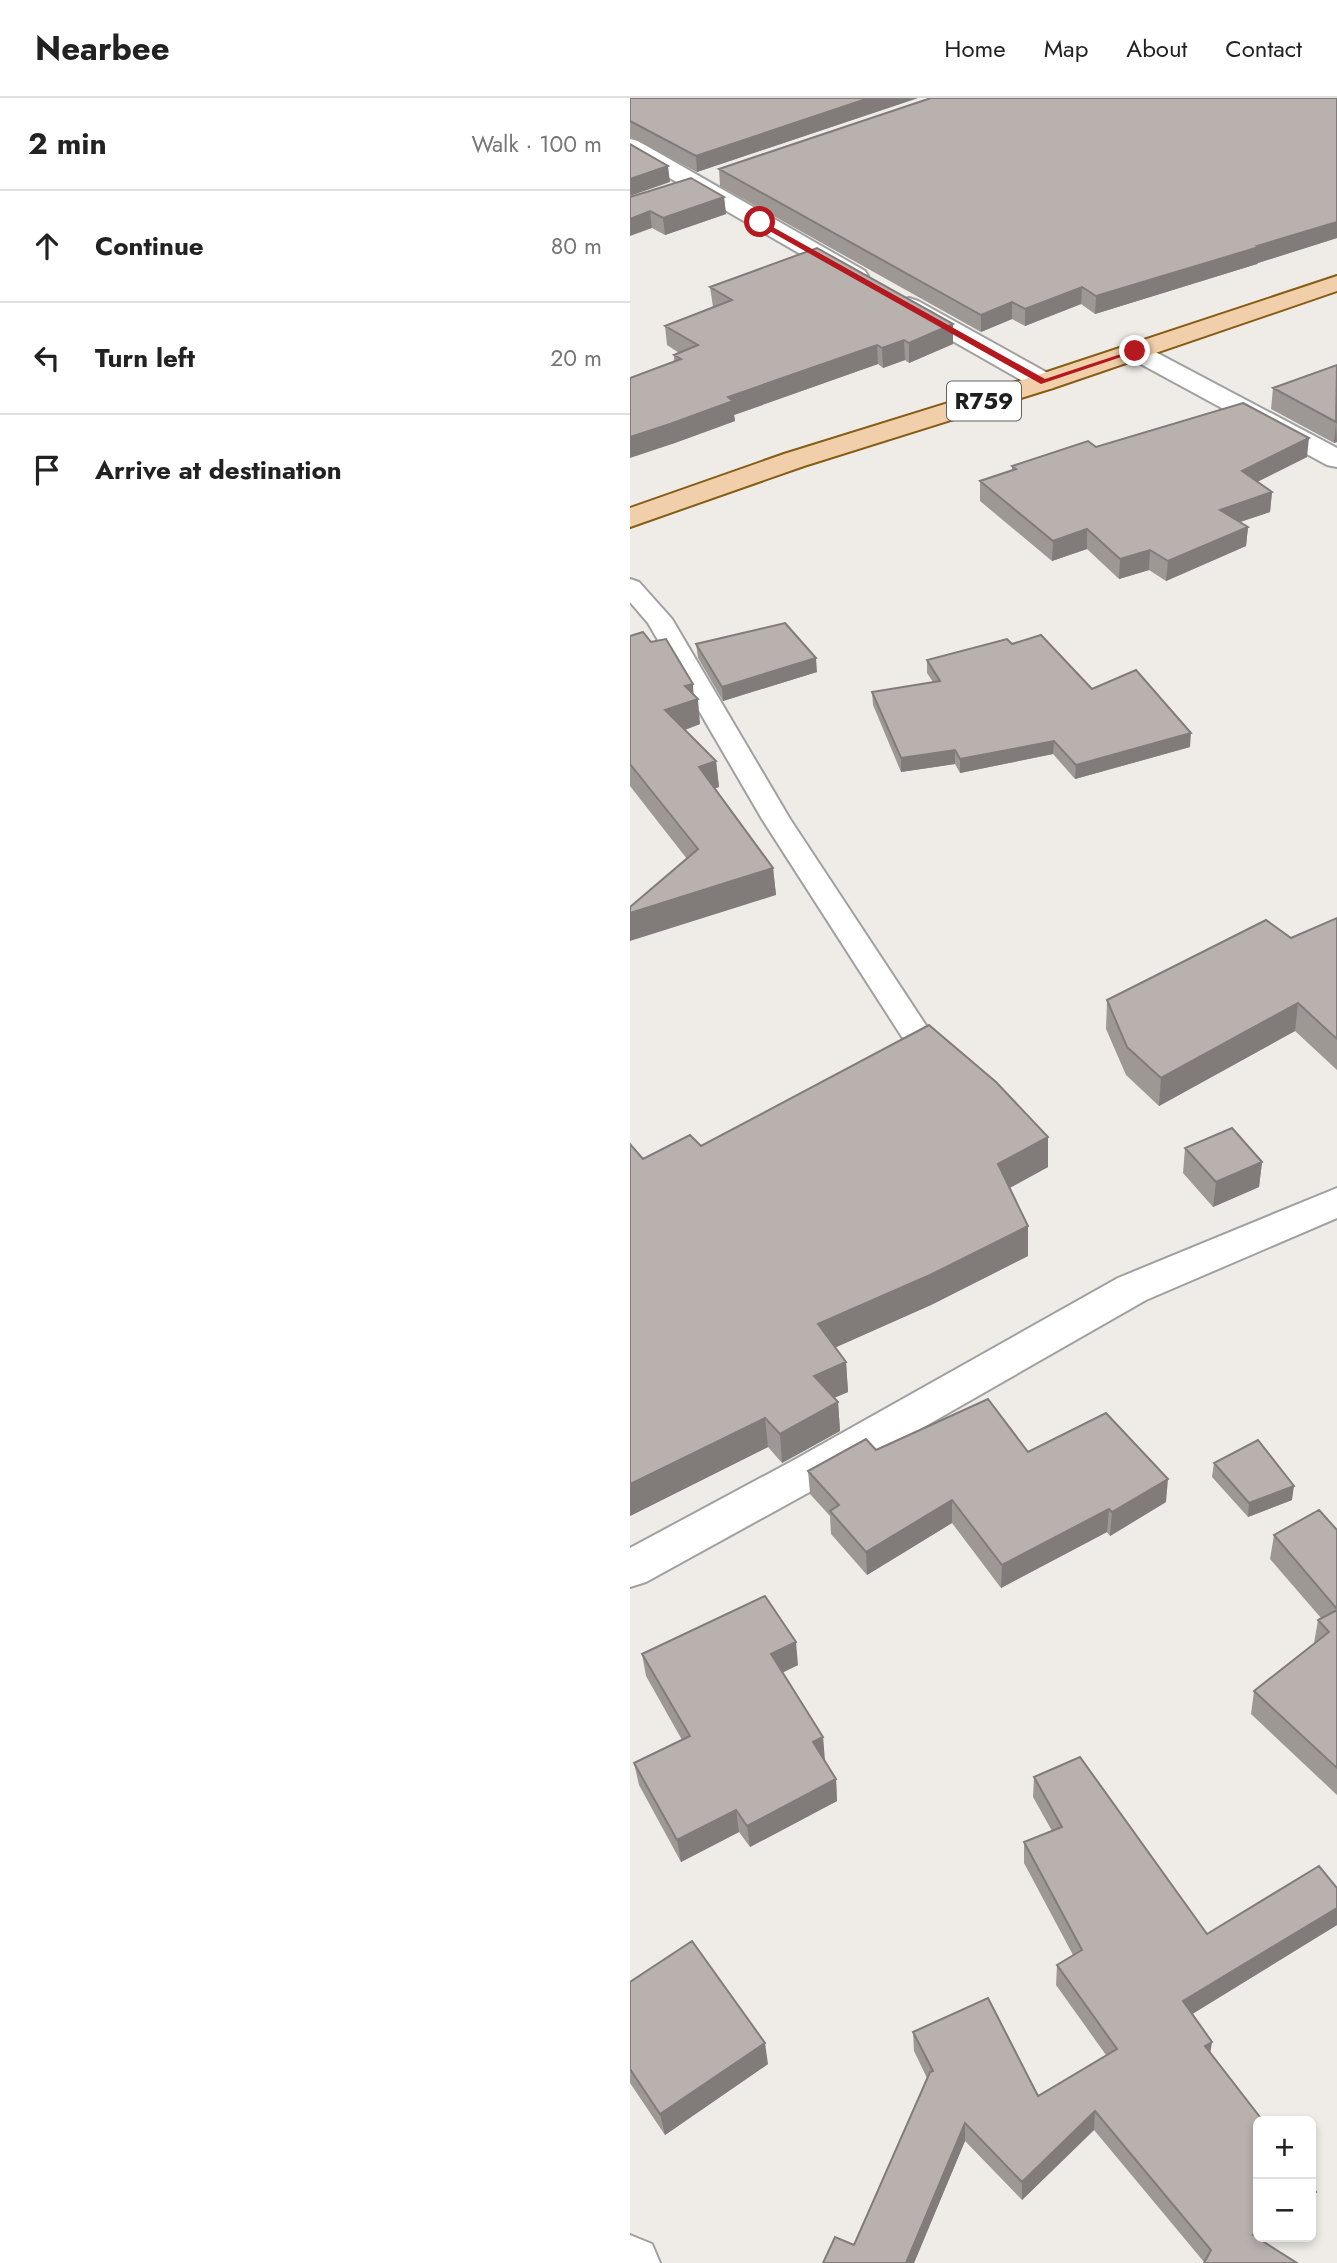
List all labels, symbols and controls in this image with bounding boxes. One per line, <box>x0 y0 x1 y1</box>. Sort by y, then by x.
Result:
text: Nearbee <box>35 25 170 72</box>
text: Home <box>944 31 1006 66</box>
text: Map <box>1044 31 1088 66</box>
text: About <box>1126 31 1187 66</box>
text: Contact <box>1225 31 1302 66</box>
text: 2 min <box>28 122 107 165</box>
text: Walk · 100 m <box>472 127 602 161</box>
route start <box>744 206 775 237</box>
icon: ahead <box>28 227 66 265</box>
text: Continue <box>95 227 204 265</box>
text: 80 m <box>551 229 602 263</box>
route end <box>1119 335 1150 366</box>
icon: left <box>28 339 66 377</box>
text: Turn left <box>95 339 195 377</box>
text: 20 m <box>550 341 602 375</box>
road number: R759 <box>947 382 1021 420</box>
icon: arrive <box>28 451 66 489</box>
text: Arrive at destination <box>95 451 342 489</box>
map controls <box>1253 2116 1316 2242</box>
button: + <box>1253 2116 1316 2179</box>
button: − <box>1253 2179 1316 2242</box>

